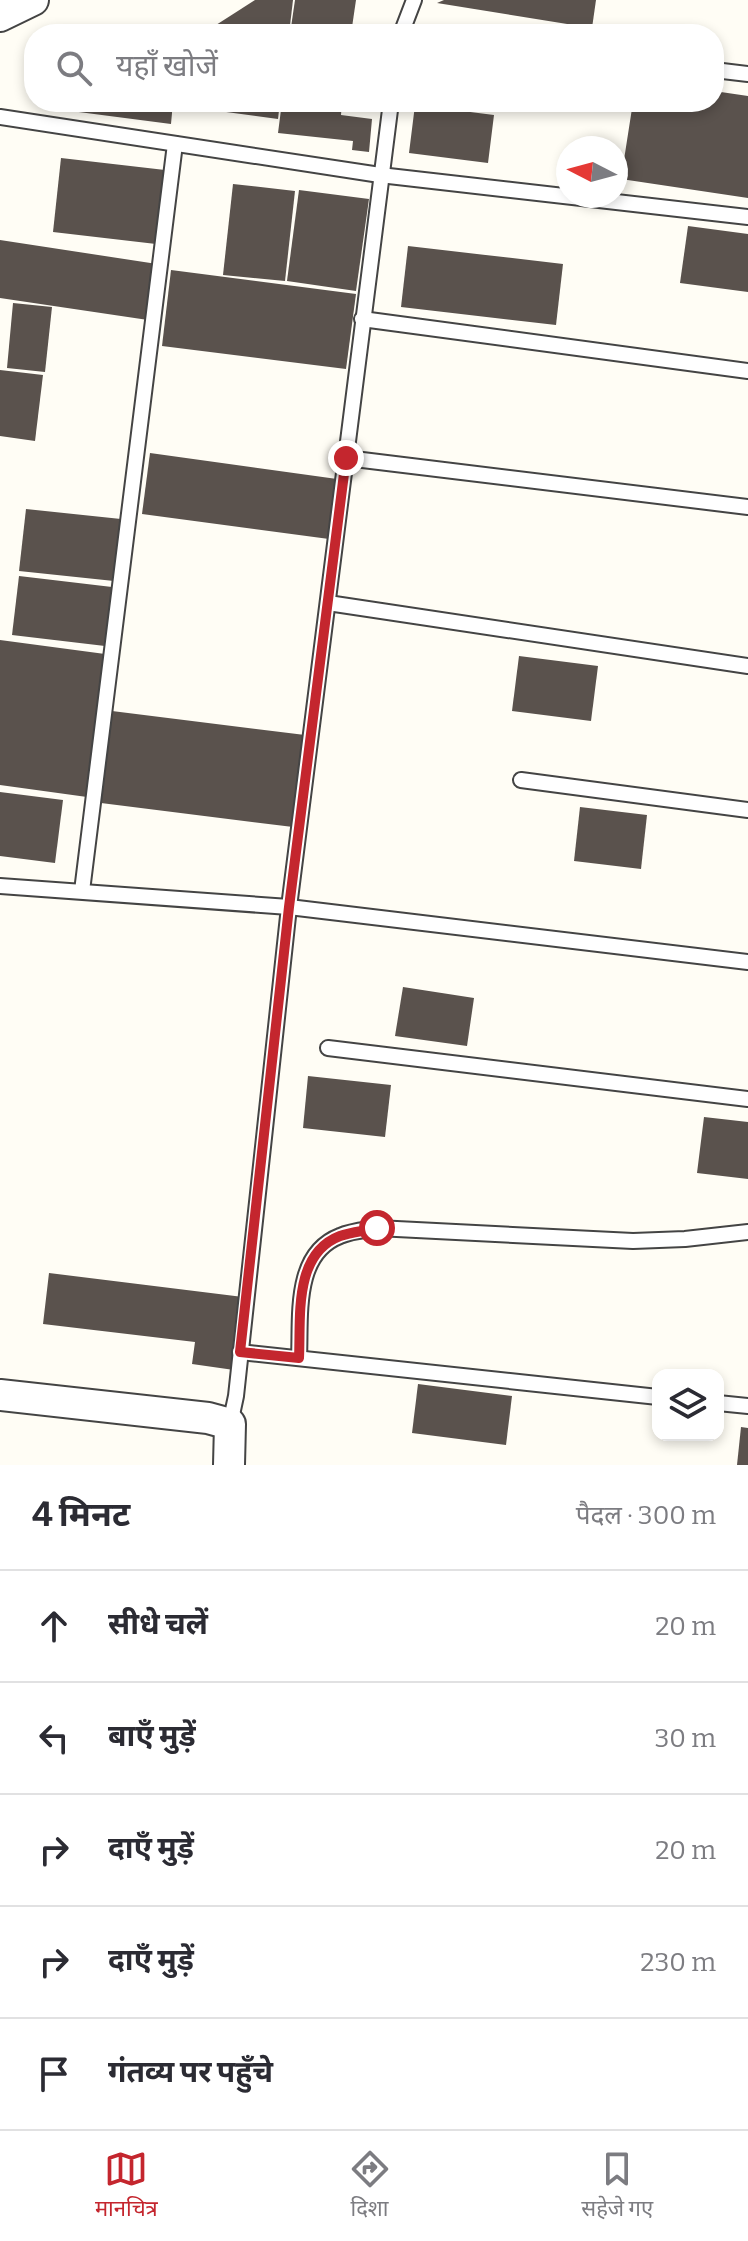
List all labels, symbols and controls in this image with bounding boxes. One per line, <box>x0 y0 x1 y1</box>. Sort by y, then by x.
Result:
search box <box>24 24 724 112</box>
icon: search <box>52 46 96 90</box>
text: यहाँ खोजें <box>116 48 218 84</box>
north arrow <box>556 136 628 208</box>
route end <box>328 440 364 476</box>
route start <box>359 1210 395 1246</box>
map controls <box>652 1369 724 1441</box>
button: layers <box>652 1369 724 1441</box>
text: 4 मिनट <box>32 1494 130 1535</box>
text: पैदल · 300 m <box>576 1500 716 1531</box>
icon: ahead <box>32 1604 76 1648</box>
text: सीधे चलें <box>108 1606 208 1642</box>
text: 20 m <box>655 1611 716 1642</box>
icon: left <box>32 1716 76 1760</box>
text: बाएँ मुड़ें <box>108 1718 196 1754</box>
text: 30 m <box>655 1723 716 1754</box>
icon: right <box>32 1828 76 1872</box>
text: दाएँ मुड़ें <box>108 1830 194 1866</box>
text: 20 m <box>655 1835 716 1866</box>
icon: right <box>32 1940 76 1984</box>
text: दाएँ मुड़ें <box>108 1942 194 1978</box>
text: 230 m <box>640 1947 716 1978</box>
icon: arrive <box>32 2052 76 2096</box>
text: गंतव्य पर पहुँचे <box>108 2054 273 2090</box>
tab: मानचित्र <box>95 2147 158 2225</box>
tab: दिशा <box>348 2147 392 2225</box>
tab: सहेजे गए <box>581 2147 653 2225</box>

